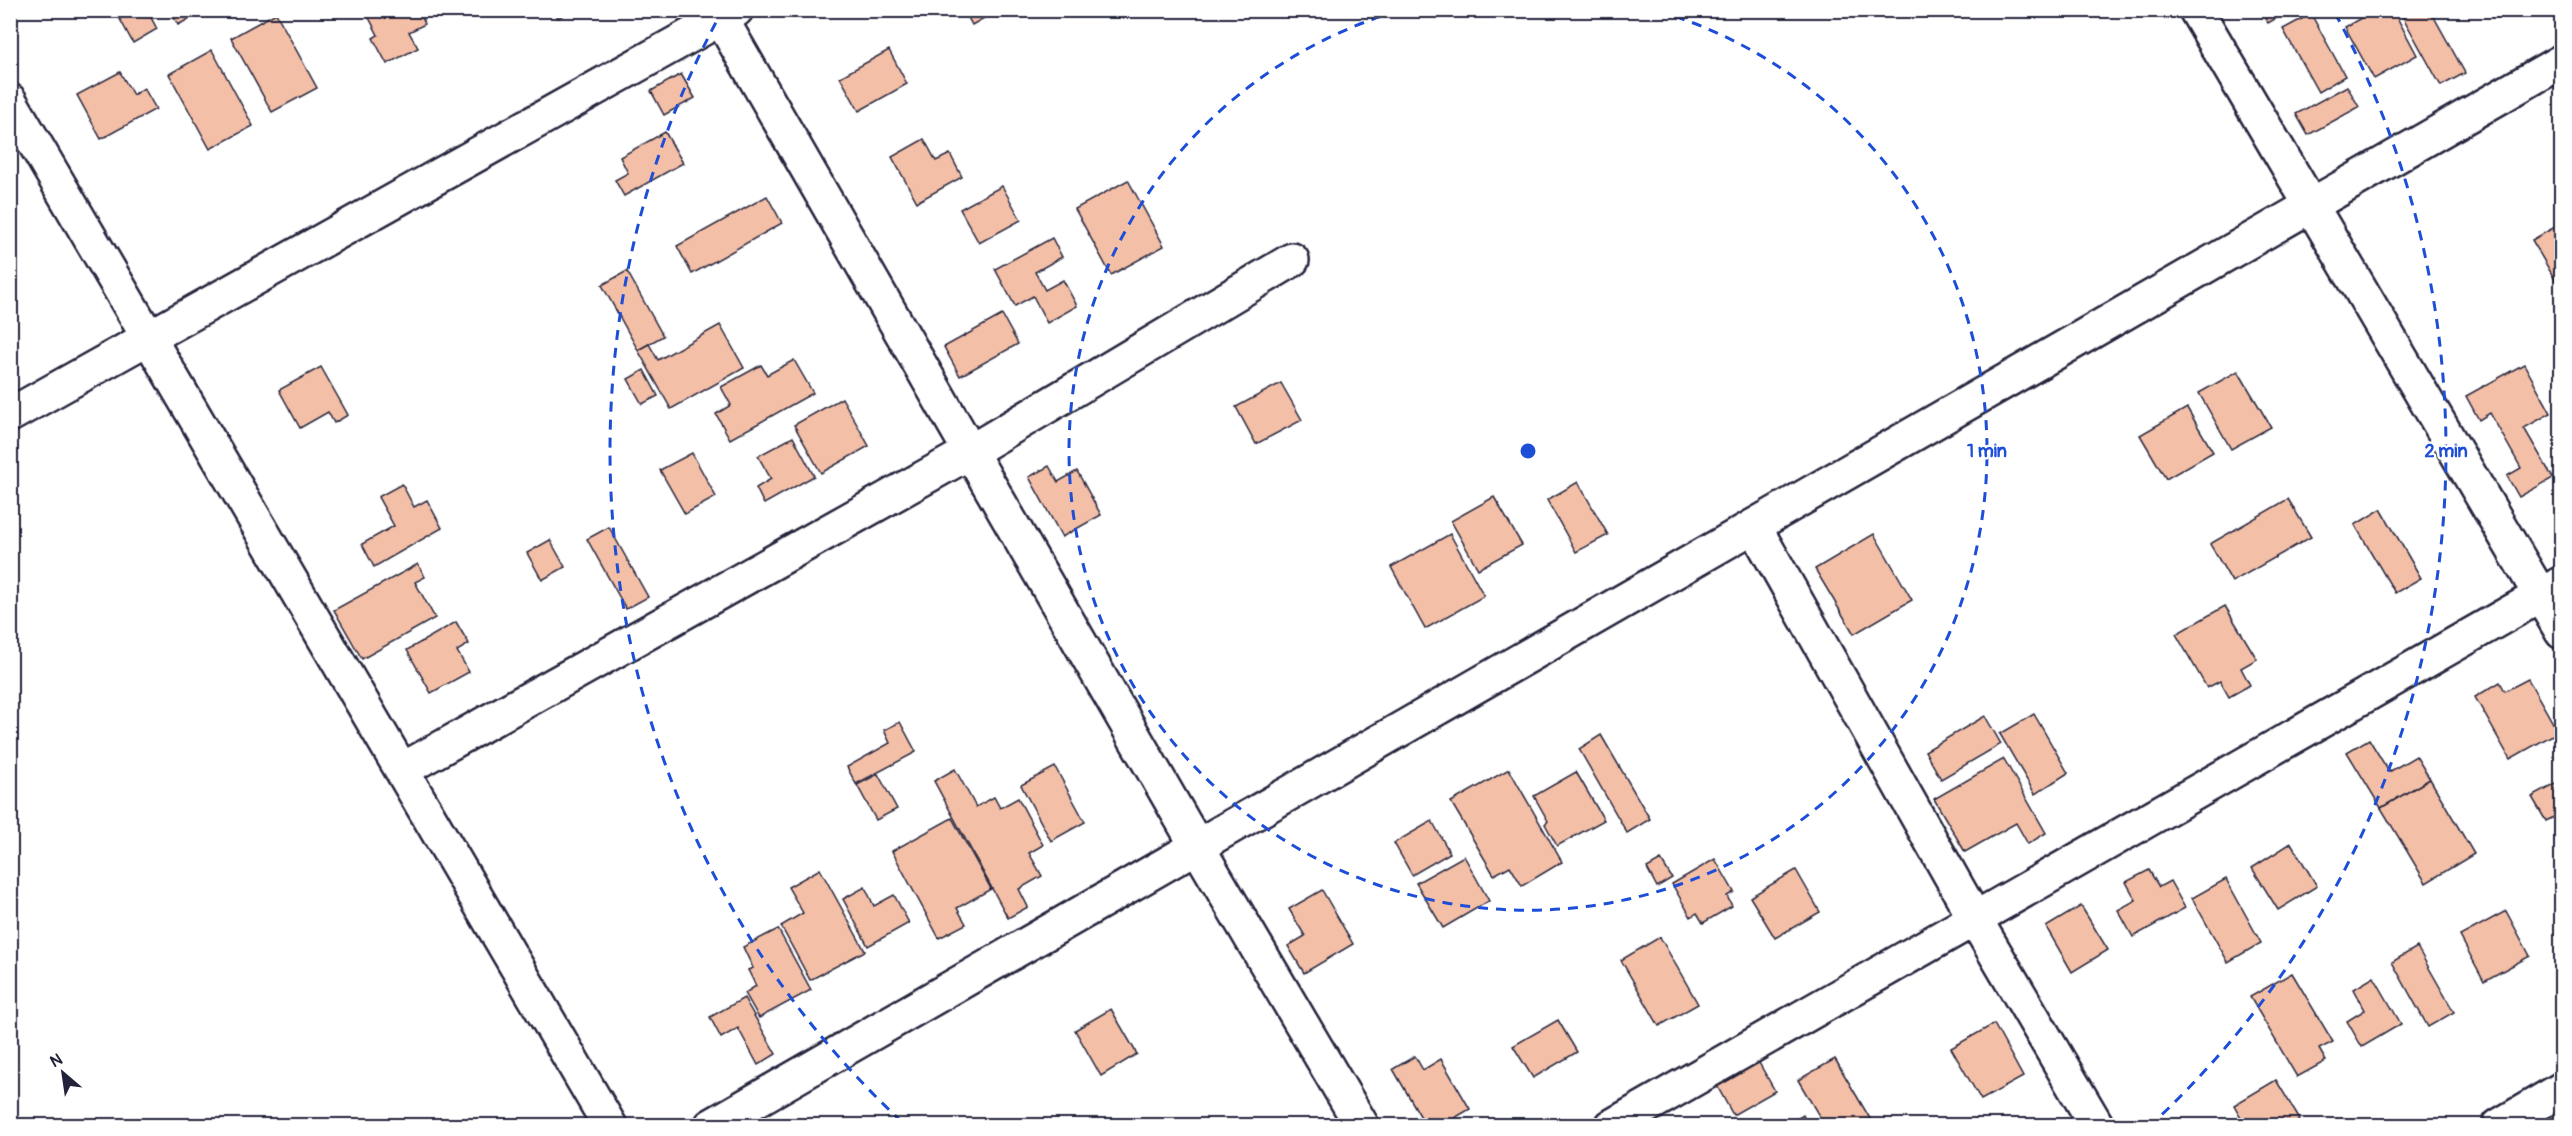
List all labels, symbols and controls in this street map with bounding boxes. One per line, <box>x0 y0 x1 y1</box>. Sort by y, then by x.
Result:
text: 1 min <box>1967 440 2007 463</box>
text: 2 min <box>2424 440 2468 463</box>
centre of rings <box>1518 441 1538 461</box>
north arrow <box>33 1043 93 1103</box>
text: N <box>47 1049 66 1072</box>

